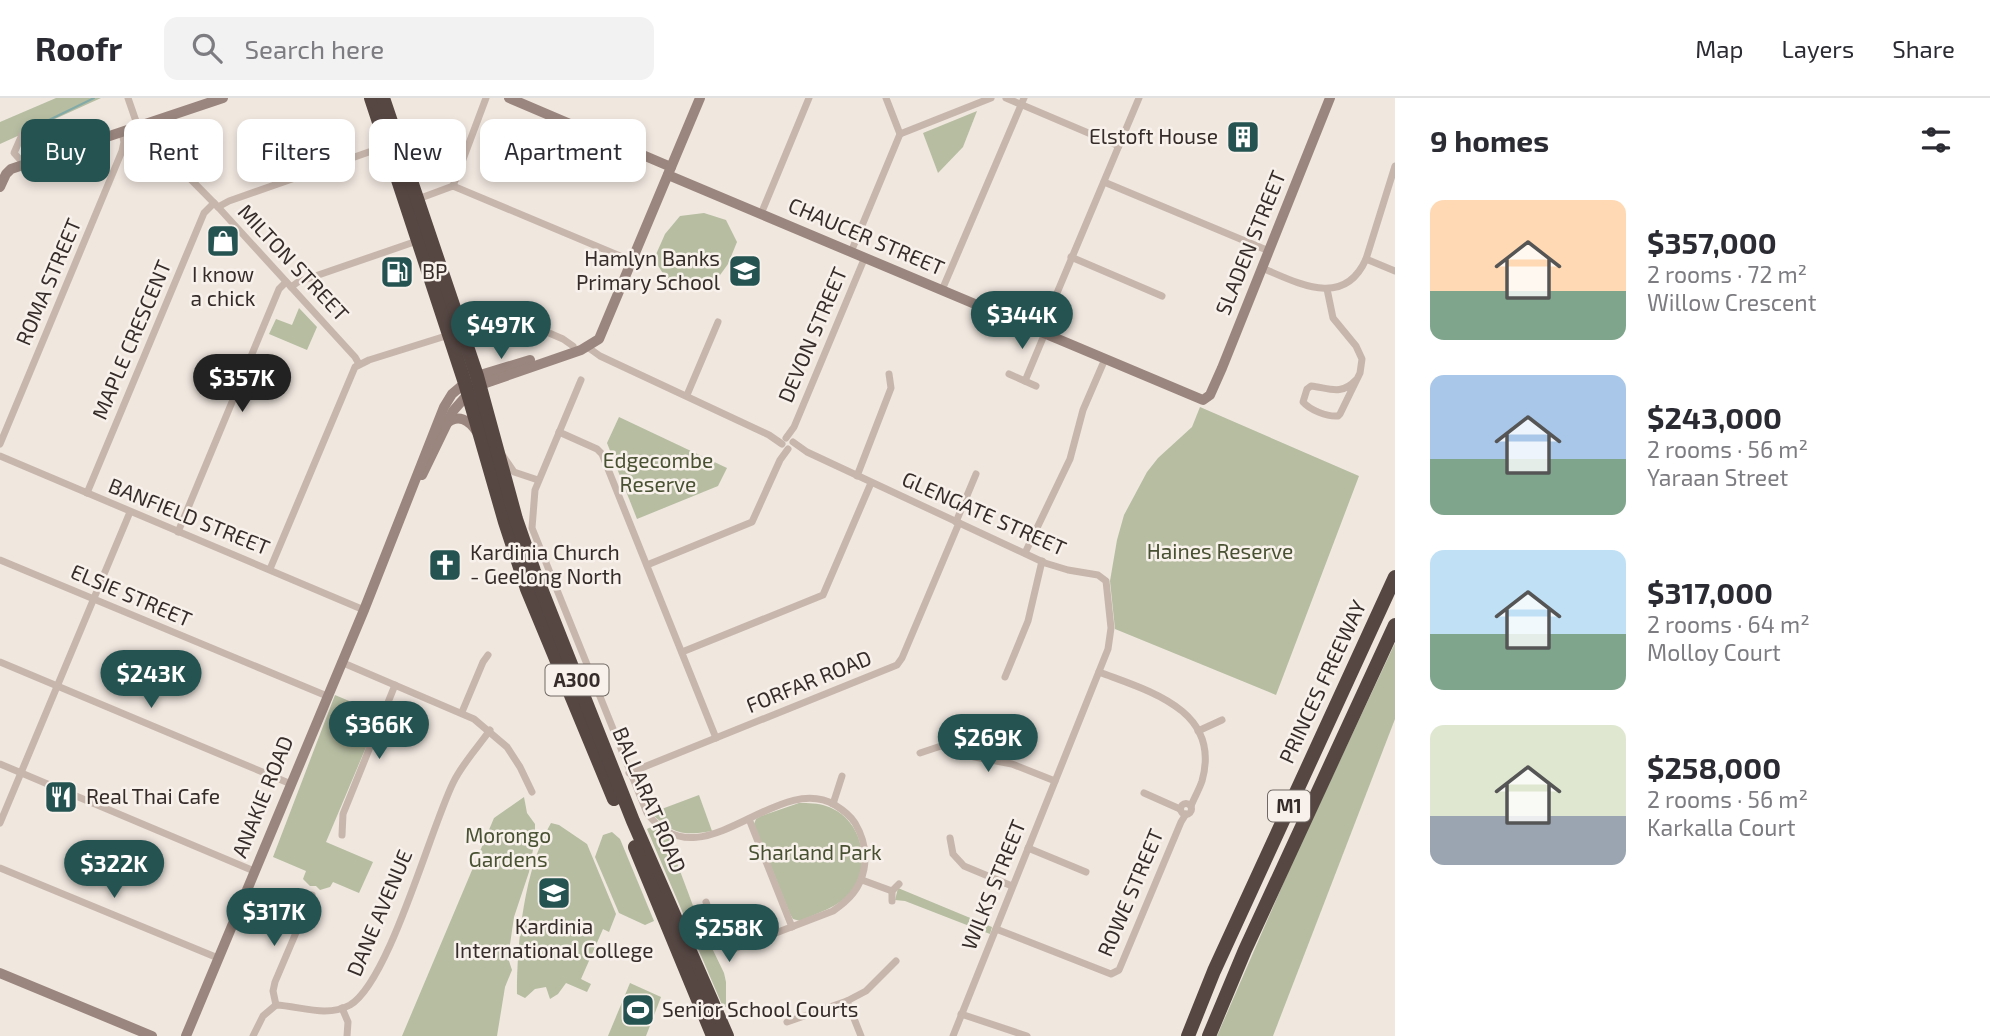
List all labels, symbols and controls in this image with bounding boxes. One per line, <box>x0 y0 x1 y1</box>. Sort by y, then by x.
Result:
search box <box>164 17 654 80</box>
text: Roofr <box>35 28 122 68</box>
icon: search <box>188 29 226 67</box>
text: Search here <box>244 33 384 64</box>
text: Map <box>1695 34 1743 63</box>
text: Layers <box>1781 34 1854 63</box>
text: Share <box>1892 34 1955 63</box>
building icon: Elstoft House <box>1224 118 1262 156</box>
chip: Buy <box>21 119 110 182</box>
chip: Rent <box>124 119 223 182</box>
chip: Filters <box>237 119 355 182</box>
chip: New <box>369 119 466 182</box>
chip: Apartment <box>480 119 646 182</box>
icon: filters <box>1917 121 1955 159</box>
text: 9 homes <box>1430 122 1549 158</box>
place label: Elstoft House <box>1089 123 1218 148</box>
street label: SLADEN STREET <box>1209 167 1290 318</box>
street label: CHAUCER STREET <box>785 191 948 280</box>
street label: MILTON STREET <box>234 198 355 326</box>
street label: ROMA STREET <box>10 214 86 349</box>
shop icon: I know a chick <box>204 222 242 260</box>
text: $357,000 <box>1647 224 1777 260</box>
icon: home <box>1486 228 1570 312</box>
place label: Hamlyn Banks Primary School <box>576 245 721 294</box>
school or university icon: Hamlyn Banks Primary School <box>726 252 764 290</box>
fuel station icon: BP <box>378 253 416 291</box>
street label: MAPLE CRESCENT <box>86 256 175 423</box>
place label: BP <box>422 258 447 283</box>
text: 2 rooms · 72 m² <box>1647 260 1807 288</box>
place label: I know a chick <box>191 261 256 310</box>
street label: DEVON STREET <box>772 263 851 406</box>
text: Willow Crescent <box>1647 288 1816 316</box>
pin: $344K <box>973 292 1071 351</box>
text: $344K <box>987 300 1057 328</box>
pin: $497K <box>452 302 550 361</box>
text: $497K <box>467 310 535 338</box>
pin: $357K <box>193 354 291 414</box>
text: $357K <box>209 363 275 391</box>
text: $243,000 <box>1647 399 1782 435</box>
icon: home <box>1486 403 1570 487</box>
text: 2 rooms · 56 m² <box>1647 435 1808 463</box>
park label: Edgecombe Reserve <box>603 447 713 496</box>
text: Yaraan Street <box>1647 463 1788 491</box>
street label: GLENGATE STREET <box>899 465 1070 560</box>
street label: BANFIELD STREET <box>105 472 274 559</box>
park label: Haines Reserve <box>1147 538 1293 563</box>
place label: Kardinia Church - Geelong North <box>470 539 622 588</box>
church icon: Kardinia Church - Geelong North <box>426 546 464 584</box>
street label: ELSIE STREET <box>67 558 196 631</box>
text: $317,000 <box>1647 574 1773 610</box>
icon: home <box>1486 578 1570 662</box>
street label: PRINCES FREEWAY <box>1273 596 1370 767</box>
text: 2 rooms · 64 m² <box>1647 610 1810 638</box>
text: Molloy Court <box>1647 638 1781 666</box>
street label: FORFAR ROAD <box>742 644 875 717</box>
pin: $243K <box>102 650 200 710</box>
text: $243K <box>117 659 185 687</box>
road number: A300 <box>546 664 608 695</box>
pin: $366K <box>330 702 428 761</box>
text: $366K <box>345 710 413 738</box>
pin: $269K <box>939 714 1037 774</box>
street label: BALLARAT ROAD <box>608 723 692 876</box>
text: $269K <box>954 723 1022 751</box>
street label: ANAKIE ROAD <box>226 732 297 861</box>
text: $258,000 <box>1647 749 1781 785</box>
icon: home <box>1486 753 1570 837</box>
restaurant icon: Real Thai Cafe <box>42 778 80 816</box>
place label: Real Thai Cafe <box>86 783 220 808</box>
text: 2 rooms · 56 m² <box>1647 785 1808 813</box>
road number: M1 <box>1268 790 1310 821</box>
text: Karkalla Court <box>1647 813 1795 841</box>
street label: WILKS STREET <box>955 816 1030 953</box>
park label: Morongo Gardens <box>465 822 551 871</box>
street label: ROWE STREET <box>1092 825 1168 960</box>
park label: Sharland Park <box>748 839 882 864</box>
pin: $322K <box>65 840 163 900</box>
street label: DANE AVENUE <box>341 845 417 979</box>
text: $322K <box>80 849 148 877</box>
school or university icon: Kardinia International College <box>535 874 573 912</box>
pin: $317K <box>225 888 323 948</box>
text: $317K <box>242 897 306 925</box>
pin: $258K <box>680 904 778 964</box>
place label: Kardinia International College <box>455 913 653 962</box>
text: $258K <box>695 913 763 941</box>
sports icon: Senior School Courts <box>619 991 657 1029</box>
place label: Senior School Courts <box>662 996 859 1021</box>

